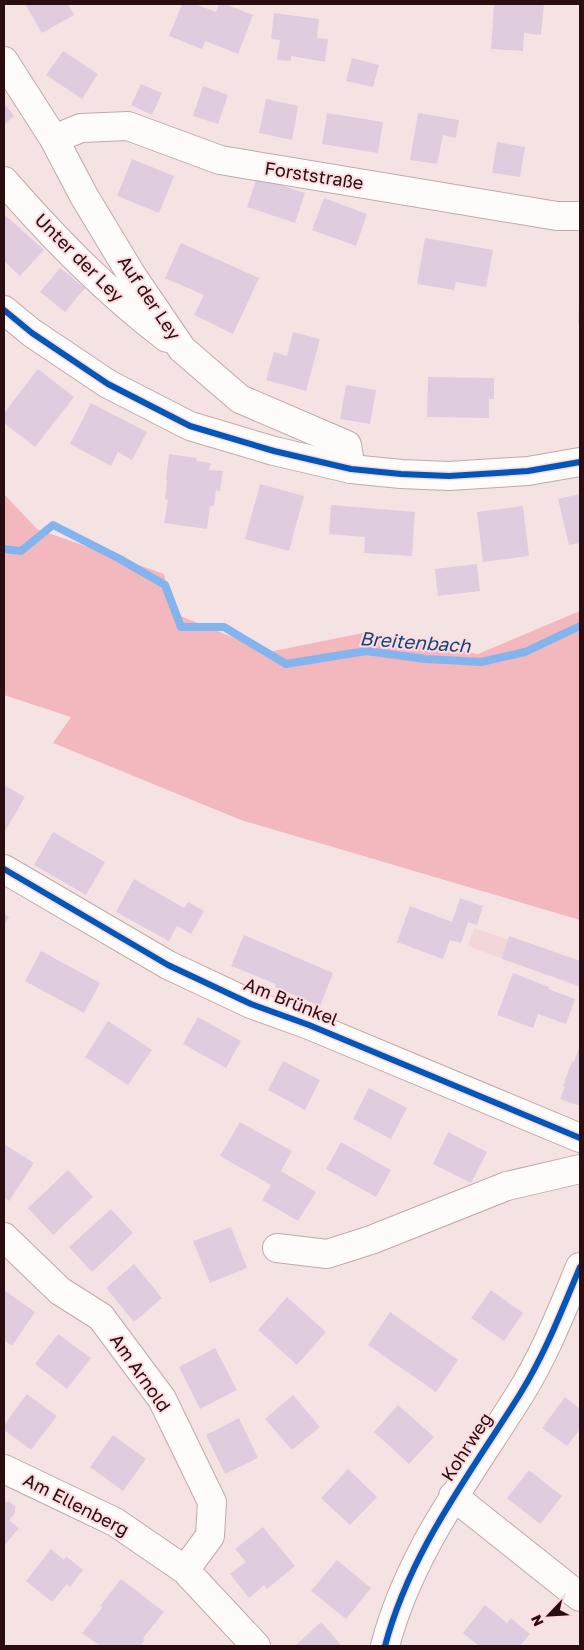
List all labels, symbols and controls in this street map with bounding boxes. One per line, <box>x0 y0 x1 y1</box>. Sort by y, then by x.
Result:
street label: Forststraße <box>263 156 365 194</box>
street label: Unter der Ley <box>31 208 129 306</box>
street label: Auf der Ley <box>114 251 186 344</box>
water label: Breitenbach <box>359 626 472 657</box>
street label: Am Brünkel <box>241 972 342 1030</box>
street label: Am Arnold <box>106 1329 176 1416</box>
street label: Kohrweg <box>436 1408 496 1485</box>
street label: Am Ellenberg <box>20 1468 133 1540</box>
north arrow <box>524 1590 574 1640</box>
text: N <box>527 1612 547 1629</box>

